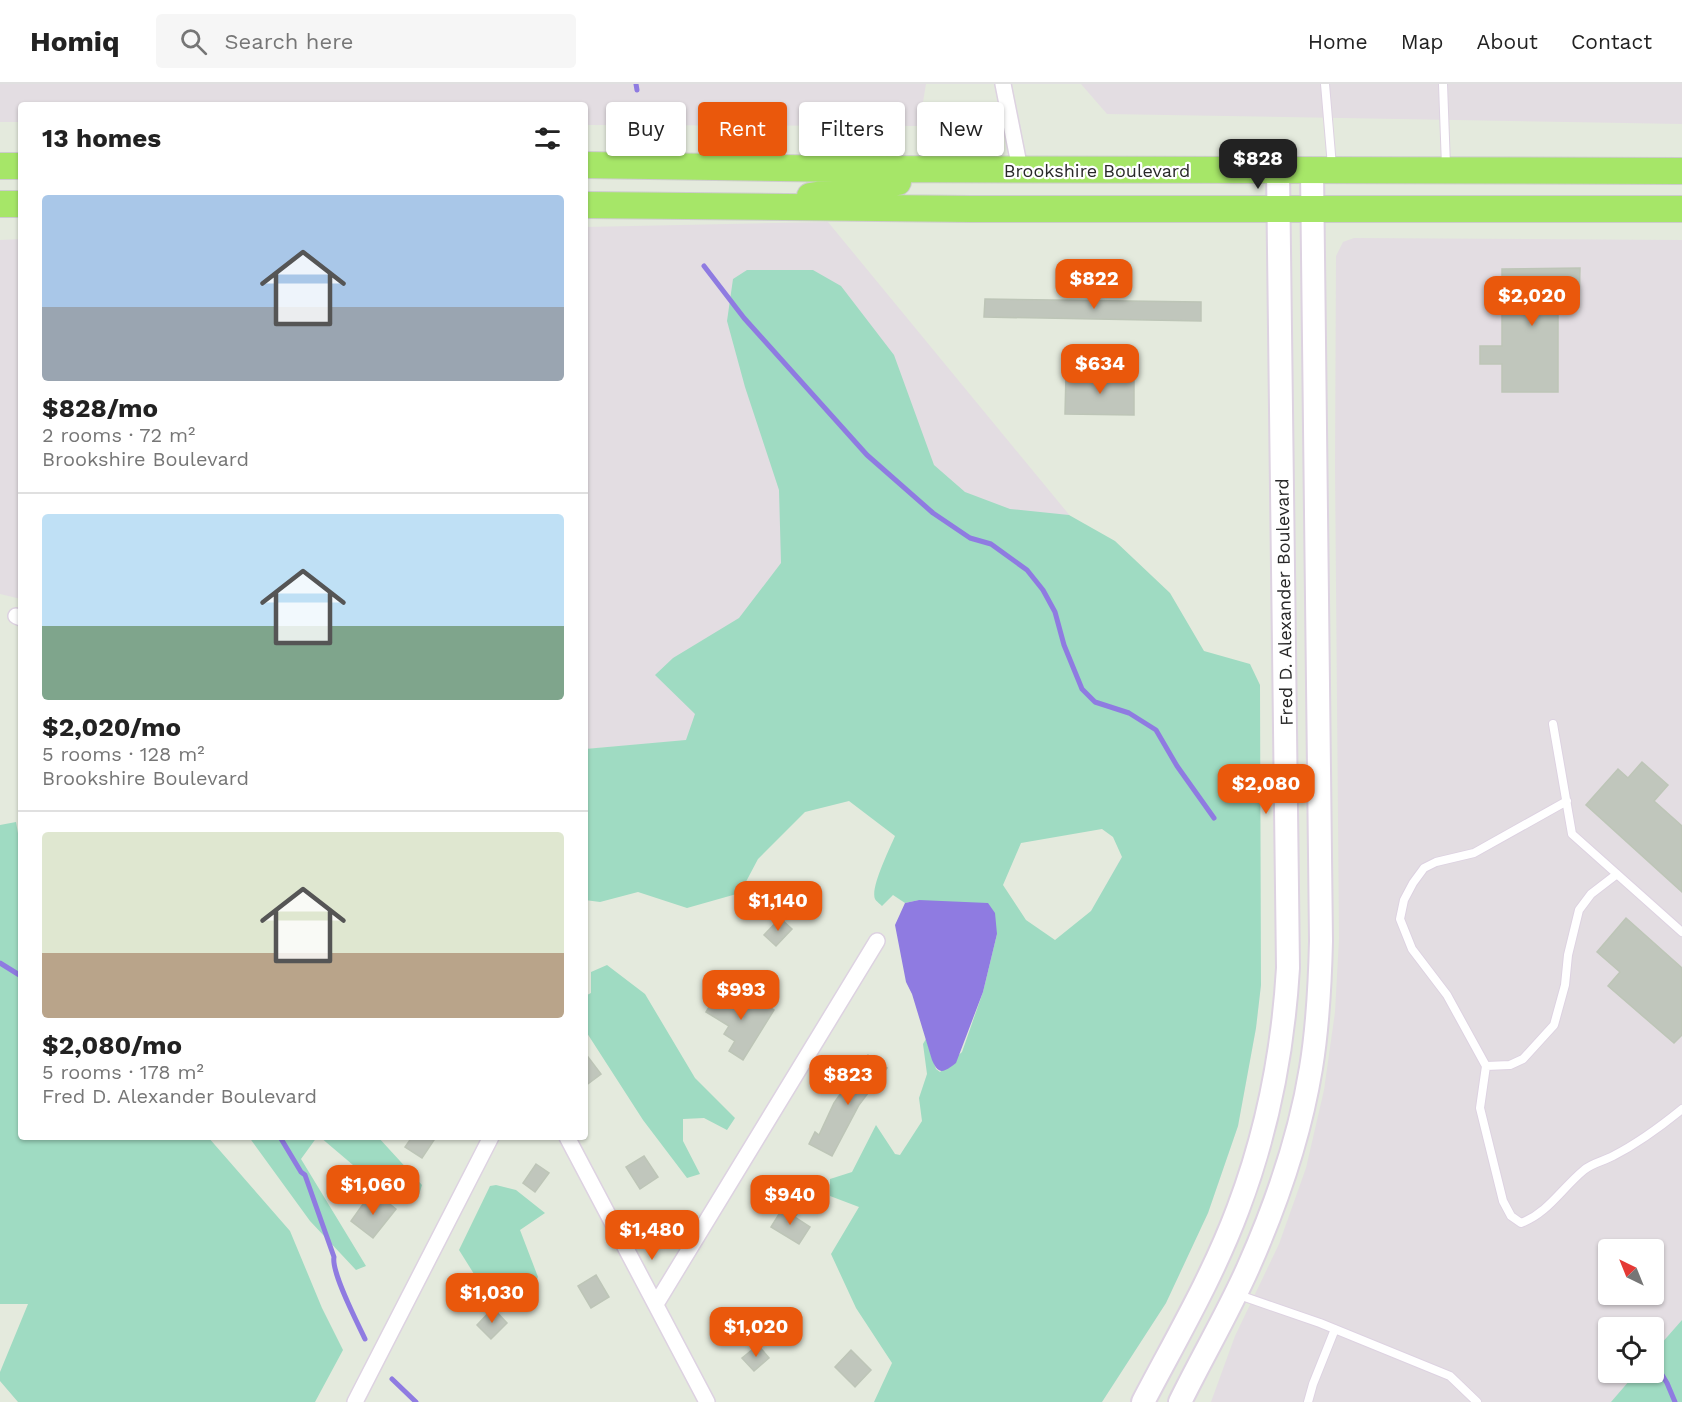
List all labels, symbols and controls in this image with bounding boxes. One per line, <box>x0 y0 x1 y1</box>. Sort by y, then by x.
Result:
search box <box>156 14 576 68</box>
text: Homiq <box>30 25 120 58</box>
icon: search <box>177 25 210 58</box>
text: Search here <box>225 29 353 54</box>
text: Home <box>1308 29 1368 54</box>
text: Map <box>1401 29 1444 54</box>
text: About <box>1477 29 1538 54</box>
text: Contact <box>1571 29 1652 54</box>
chip: Buy <box>606 102 686 156</box>
chip: Rent <box>698 102 787 156</box>
chip: Filters <box>799 102 905 156</box>
chip: New <box>917 102 1004 156</box>
icon: filters <box>531 122 564 155</box>
text: 13 homes <box>42 123 161 153</box>
pin: $828 <box>1222 139 1294 190</box>
text: $828 <box>1233 146 1283 170</box>
street label: Brookshire Boulevard <box>1004 160 1190 181</box>
icon: home <box>249 234 357 342</box>
pin: $822 <box>1058 259 1130 310</box>
text: $822 <box>1069 266 1119 290</box>
pin: $2,020 <box>1483 276 1581 327</box>
text: $2,020 <box>1498 283 1566 307</box>
pin: $634 <box>1064 344 1136 395</box>
text: $634 <box>1075 351 1125 375</box>
text: $828/mo <box>42 393 158 423</box>
text: 2 rooms · 72 m² <box>42 423 195 447</box>
text: Brookshire Boulevard <box>42 447 249 471</box>
street label: Fred D. Alexander Boulevard <box>1271 478 1297 726</box>
icon: home <box>249 553 357 661</box>
text: $2,020/mo <box>42 712 181 742</box>
text: 5 rooms · 128 m² <box>42 742 205 766</box>
pin: $2,080 <box>1217 764 1315 815</box>
text: Brookshire Boulevard <box>42 766 249 790</box>
text: $2,080 <box>1232 771 1300 795</box>
icon: home <box>249 871 357 979</box>
pin: $1,140 <box>729 881 827 932</box>
text: $1,140 <box>748 888 808 912</box>
pin: $993 <box>705 970 777 1021</box>
text: $993 <box>716 977 766 1001</box>
text: $2,080/mo <box>42 1030 182 1060</box>
pin: $823 <box>812 1055 884 1106</box>
text: 5 rooms · 178 m² <box>42 1060 204 1084</box>
text: $823 <box>823 1062 873 1086</box>
text: Fred D. Alexander Boulevard <box>42 1084 317 1108</box>
pin: $1,060 <box>324 1165 422 1216</box>
text: $1,060 <box>340 1172 406 1196</box>
pin: $940 <box>754 1175 826 1226</box>
text: $940 <box>765 1182 815 1206</box>
pin: $1,480 <box>603 1210 701 1261</box>
text: $1,480 <box>619 1217 685 1241</box>
north arrow <box>1598 1239 1664 1305</box>
map controls <box>1598 1239 1664 1383</box>
pin: $1,030 <box>443 1273 541 1324</box>
text: $1,030 <box>460 1280 524 1304</box>
pin: $1,020 <box>707 1307 805 1358</box>
text: $1,020 <box>724 1314 788 1338</box>
button: locate <box>1598 1317 1664 1383</box>

